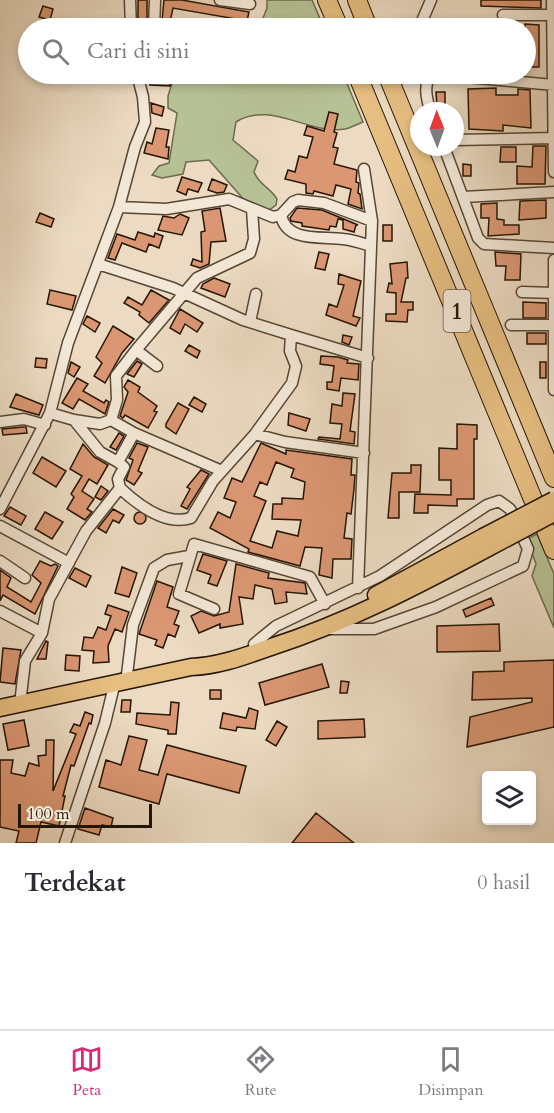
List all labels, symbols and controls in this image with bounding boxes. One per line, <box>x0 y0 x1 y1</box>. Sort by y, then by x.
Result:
search box <box>18 18 536 84</box>
icon: search <box>39 35 72 68</box>
text: Cari di sini <box>87 36 190 66</box>
north arrow <box>410 102 464 156</box>
road number: 1 <box>444 290 470 332</box>
map controls <box>482 771 536 825</box>
button: layers <box>482 771 536 825</box>
scale bar <box>18 801 152 828</box>
text: 100 m <box>27 803 69 825</box>
text: Terdekat <box>24 865 126 900</box>
text: 0 hasil <box>477 869 530 896</box>
tab: Peta <box>70 1043 103 1101</box>
tab: Rute <box>244 1043 277 1101</box>
tab: Disimpan <box>418 1043 484 1101</box>

